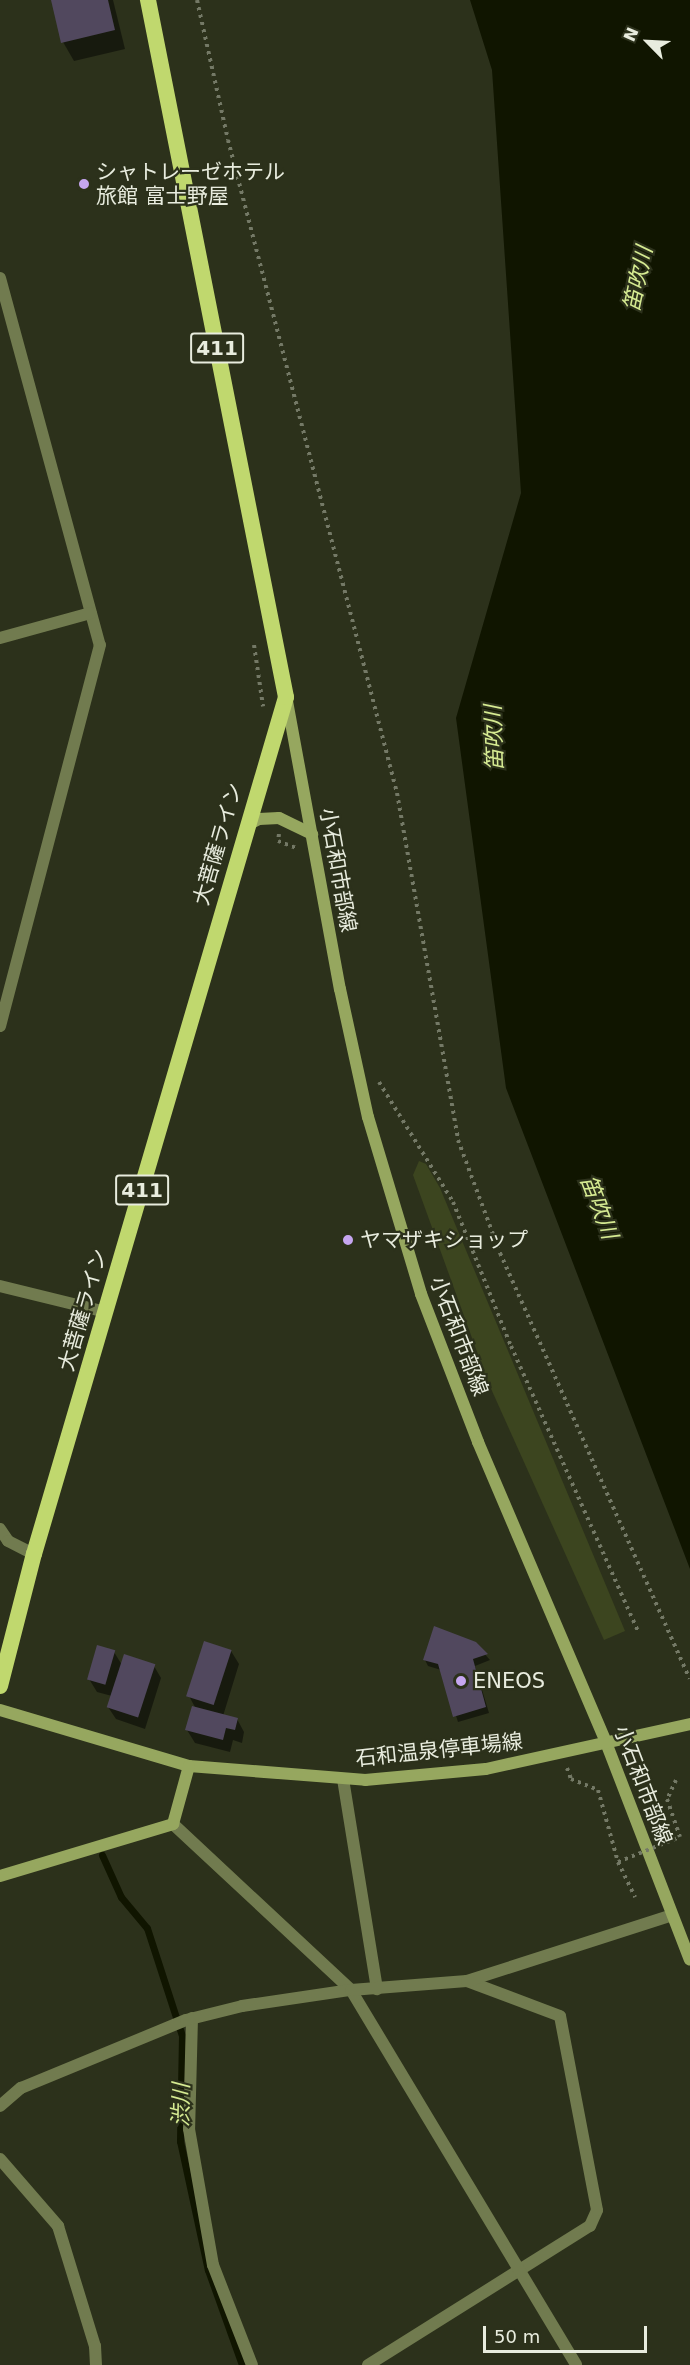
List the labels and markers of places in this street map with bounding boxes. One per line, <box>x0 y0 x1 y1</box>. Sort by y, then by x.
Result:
place label: シャトレーゼホテル 旅館 富士野屋 <box>96 159 285 209</box>
marker: シャトレーゼホテル 旅館 富士野屋 <box>77 177 91 191</box>
place label: ヤマザキショップ <box>360 1227 528 1253</box>
marker: ヤマザキショップ <box>341 1233 355 1247</box>
place label: ENEOS <box>473 1668 545 1694</box>
marker: ENEOS <box>454 1674 468 1688</box>

